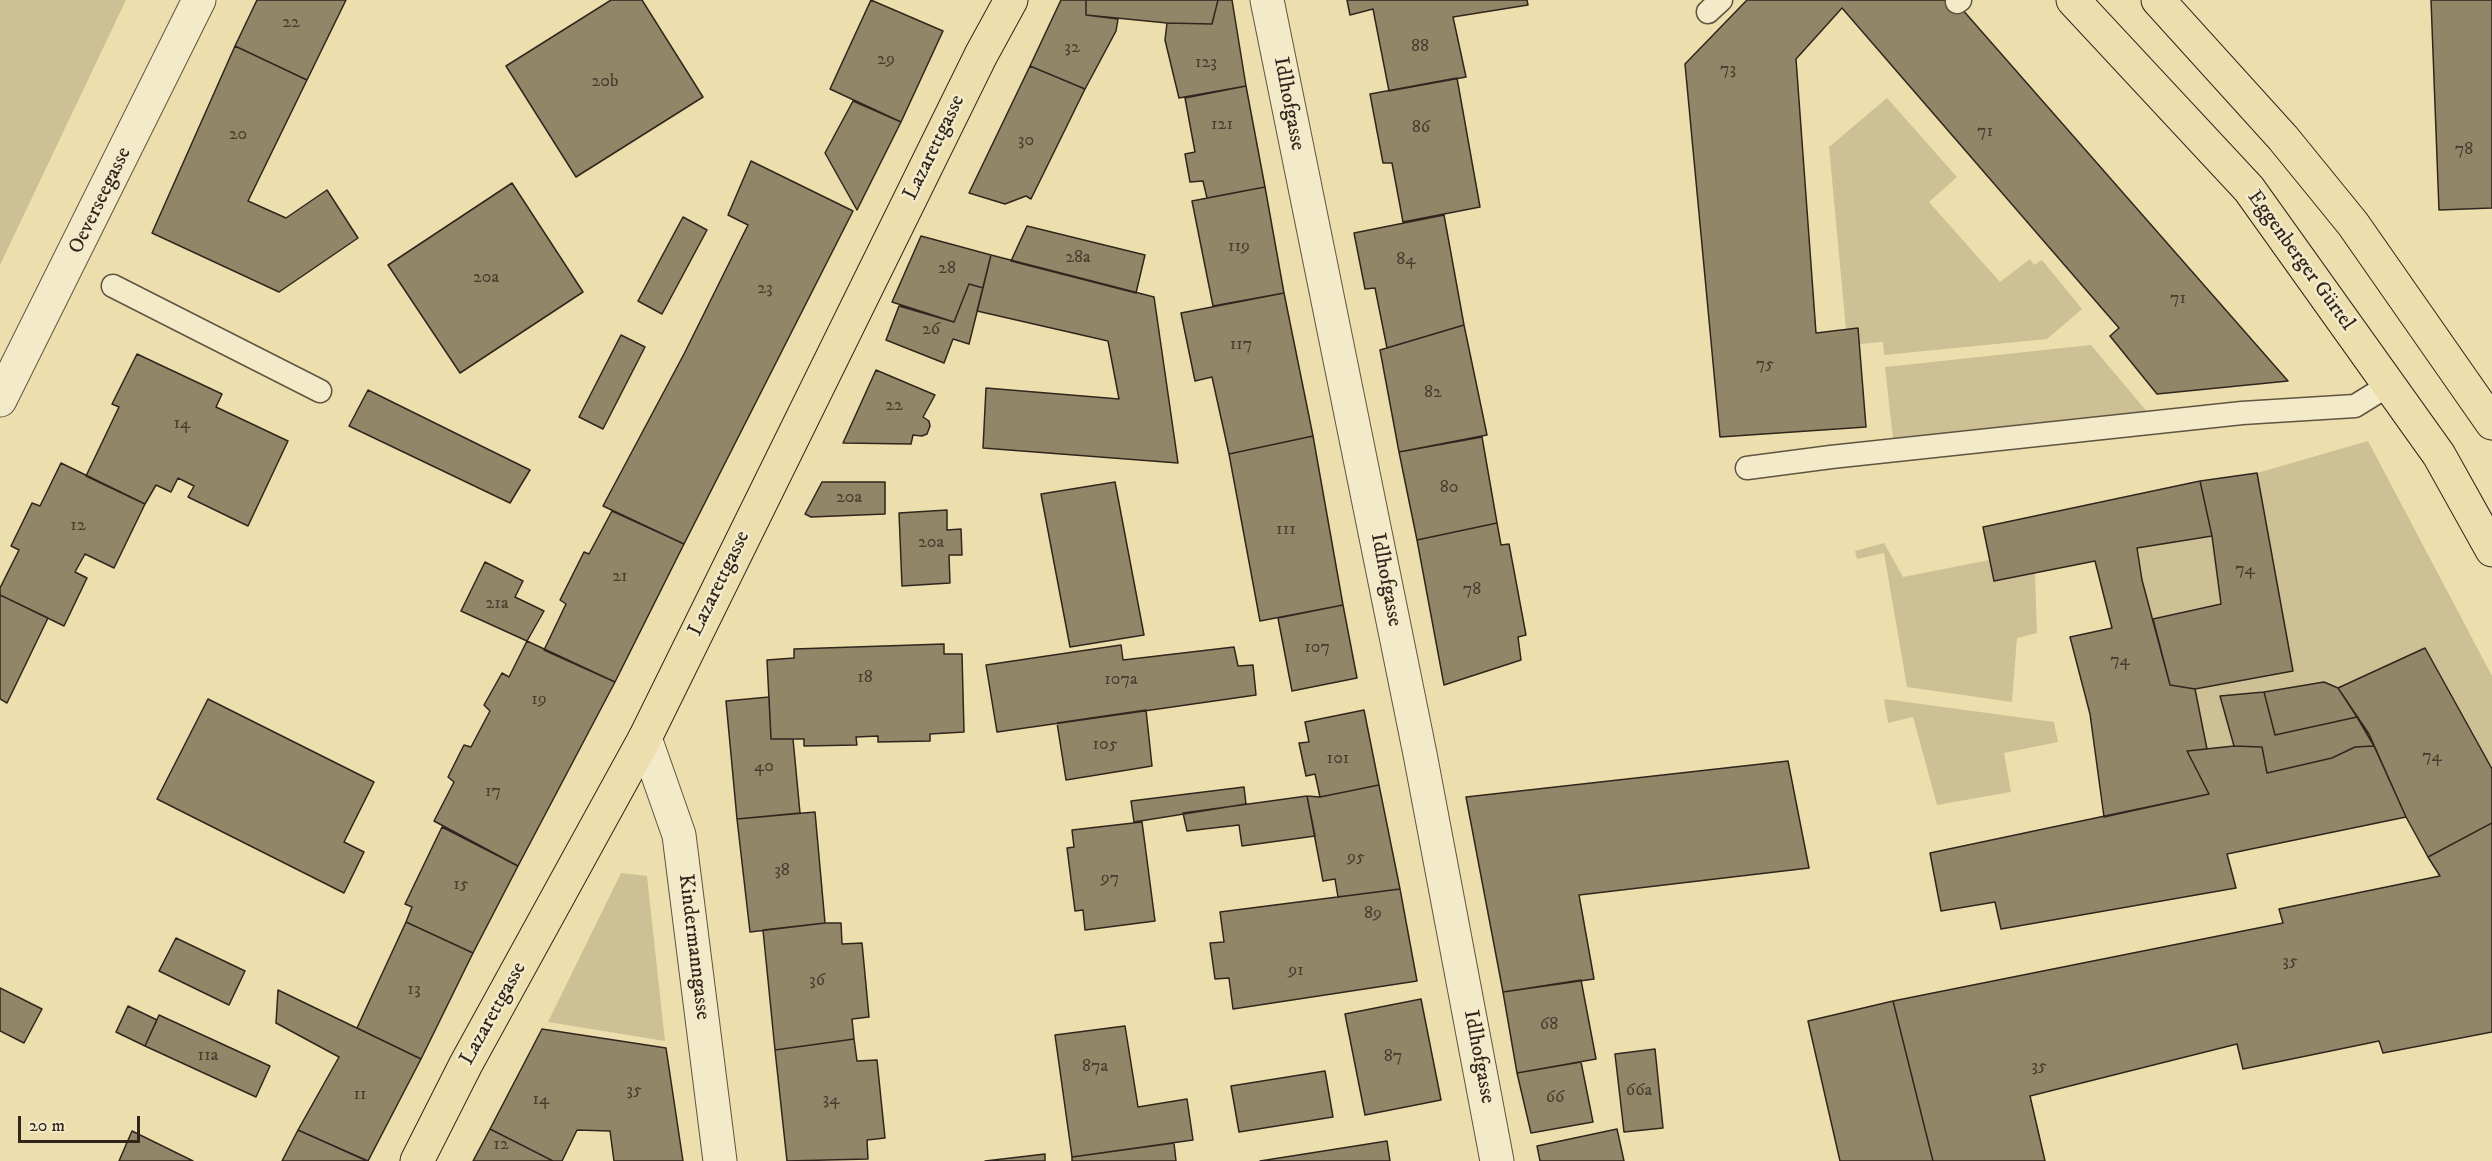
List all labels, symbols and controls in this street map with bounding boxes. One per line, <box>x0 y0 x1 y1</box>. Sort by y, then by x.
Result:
house number: 22 <box>282 12 300 34</box>
house number: 88 <box>1411 36 1429 58</box>
house number: 32 <box>1064 37 1080 59</box>
house number: 29 <box>877 49 895 71</box>
house number: 123 <box>1195 52 1217 74</box>
street label: Idlhofgasse <box>1267 55 1309 153</box>
house number: 73 <box>1720 59 1736 81</box>
house number: 20b <box>592 71 618 93</box>
street label: Lazarettgasse <box>899 91 971 205</box>
house number: 121 <box>1211 114 1233 136</box>
house number: 86 <box>1412 117 1430 139</box>
house number: 71 <box>1977 121 1993 143</box>
house number: 20 <box>229 124 247 146</box>
house number: 30 <box>1018 130 1034 152</box>
house number: 78 <box>2455 139 2473 161</box>
street label: Oeverseegasse <box>64 144 138 258</box>
street label: Eggenberger Gürtel <box>2241 186 2359 336</box>
house number: 119 <box>1228 236 1250 258</box>
house number: 28a <box>1065 247 1091 269</box>
house number: 84 <box>1396 249 1416 271</box>
house number: 28 <box>938 258 956 280</box>
house number: 20a <box>473 267 499 289</box>
house number: 23 <box>757 278 773 300</box>
house number: 71 <box>2170 288 2186 310</box>
house number: 26 <box>922 319 940 341</box>
house number: 117 <box>1230 334 1252 356</box>
house number: 75 <box>1756 354 1774 376</box>
house number: 82 <box>1424 382 1442 404</box>
house number: 22 <box>885 395 903 417</box>
house number: 14 <box>174 413 190 435</box>
house number: 80 <box>1440 477 1458 499</box>
house number: 20a <box>836 487 862 509</box>
house number: 12 <box>70 515 86 537</box>
house number: 111 <box>1276 519 1296 541</box>
street label: Lazarettgasse <box>684 527 756 641</box>
street label: Idlhofgasse <box>1364 531 1406 629</box>
house number: 20a <box>918 532 944 554</box>
house number: 74 <box>2235 559 2255 581</box>
house number: 21 <box>612 566 628 588</box>
house number: 78 <box>1463 579 1481 601</box>
house number: 21a <box>485 593 509 615</box>
house number: 107 <box>1304 637 1330 659</box>
house number: 74 <box>2110 650 2130 672</box>
house number: 18 <box>857 667 873 689</box>
house number: 107a <box>1104 669 1138 691</box>
house number: 19 <box>531 689 547 711</box>
house number: 105 <box>1092 734 1118 756</box>
house number: 74 <box>2422 746 2442 768</box>
house number: 101 <box>1327 748 1349 770</box>
house number: 40 <box>754 756 774 778</box>
house number: 17 <box>485 781 501 803</box>
house number: 95 <box>1347 847 1365 869</box>
house number: 38 <box>774 860 790 882</box>
house number: 97 <box>1101 868 1119 890</box>
street label: Kindermanngasse <box>672 873 714 1021</box>
house number: 15 <box>453 874 469 896</box>
house number: 89 <box>1364 903 1382 925</box>
house number: 35 <box>2282 951 2298 973</box>
street label: Lazarettgasse <box>455 958 533 1070</box>
house number: 91 <box>1288 960 1304 982</box>
house number: 36 <box>809 970 825 992</box>
house number: 13 <box>407 979 421 1001</box>
street label: Idlhofgasse <box>1457 1008 1499 1106</box>
house number: 68 <box>1540 1014 1558 1036</box>
house number: 11a <box>198 1045 218 1067</box>
house number: 87 <box>1384 1046 1402 1068</box>
house number: 87a <box>1082 1056 1108 1078</box>
house number: 35 <box>2031 1056 2047 1078</box>
house number: 35 <box>626 1080 642 1102</box>
house number: 66a <box>1626 1080 1652 1102</box>
house number: 11 <box>353 1084 367 1106</box>
house number: 66 <box>1546 1087 1564 1109</box>
house number: 14 <box>533 1089 549 1111</box>
house number: 34 <box>822 1089 840 1111</box>
scale bar <box>21 1104 142 1142</box>
text: 20 m <box>29 1115 65 1137</box>
house number: 12 <box>493 1134 509 1156</box>

